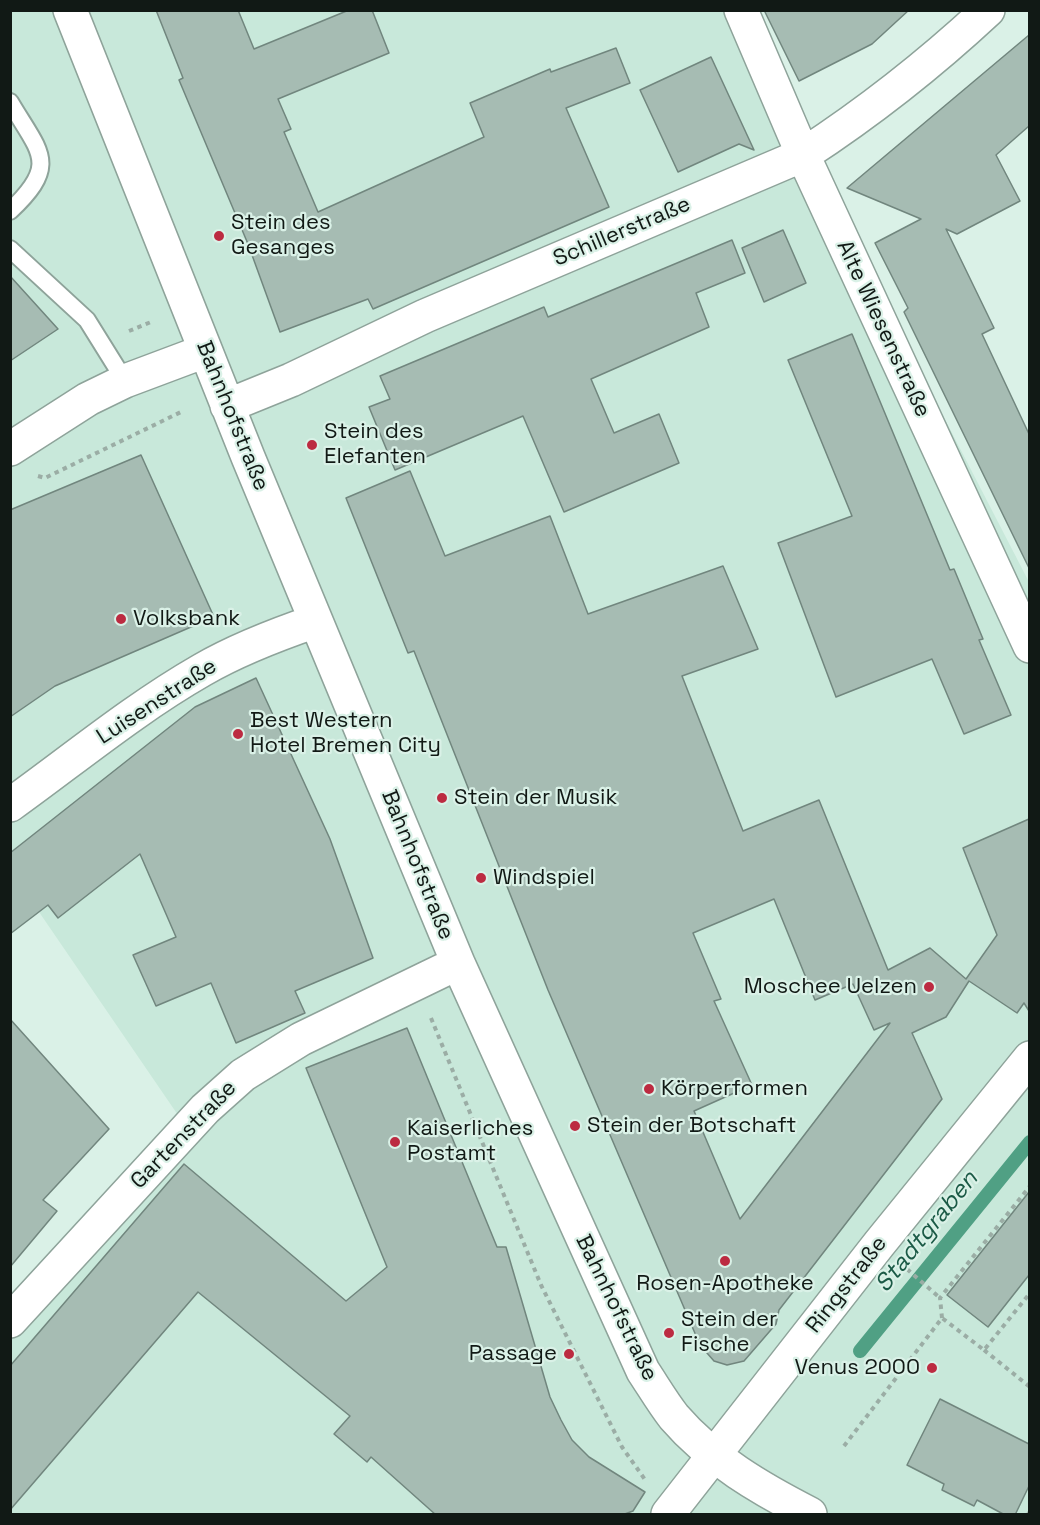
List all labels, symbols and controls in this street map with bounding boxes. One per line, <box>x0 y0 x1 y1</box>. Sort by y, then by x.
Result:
street label: Schillerstraße <box>550 191 694 273</box>
place label: Stein des Gesanges <box>231 210 335 262</box>
marker: Stein des Gesanges <box>212 229 226 243</box>
street label: Alte Wiesenstraße <box>830 236 936 422</box>
street label: Bahnhofstraße <box>190 337 274 495</box>
place label: Stein des Elefanten <box>324 419 426 470</box>
marker: Stein des Elefanten <box>305 438 319 452</box>
place label: Volksbank <box>133 606 240 632</box>
marker: Volksbank <box>114 612 128 626</box>
street label: Luisenstraße <box>92 653 222 751</box>
place label: Best Western Hotel Bremen City <box>250 708 441 760</box>
marker: Best Western Hotel Bremen City <box>231 727 245 741</box>
place label: Stein der Musik <box>454 785 617 811</box>
street label: Bahnhofstraße <box>375 786 459 944</box>
marker: Stein der Musik <box>435 791 449 805</box>
place label: Windspiel <box>493 865 595 891</box>
marker: Windspiel <box>474 871 488 885</box>
place label: Moschee Uelzen <box>744 974 917 1000</box>
marker: Moschee Uelzen <box>922 980 936 994</box>
street label: Gartenstraße <box>126 1075 242 1195</box>
place label: Körperformen <box>661 1076 808 1102</box>
marker: Körperformen <box>642 1082 656 1096</box>
place label: Stein der Botschaft <box>587 1113 796 1139</box>
place label: Kaiserliches Postamt <box>407 1116 533 1168</box>
marker: Stein der Botschaft <box>568 1119 582 1133</box>
marker: Kaiserliches Postamt <box>388 1135 402 1149</box>
water label: Stadtgraben <box>869 1166 985 1298</box>
street label: Bahnhofstraße <box>569 1231 663 1385</box>
street label: Ringstraße <box>801 1231 893 1339</box>
marker: Rosen-Apotheke <box>718 1254 732 1268</box>
place label: Rosen-Apotheke <box>636 1271 814 1297</box>
place label: Stein der Fische <box>681 1307 777 1358</box>
marker: Stein der Fische <box>662 1326 676 1340</box>
place label: Passage <box>469 1341 557 1367</box>
marker: Passage <box>562 1347 576 1361</box>
place label: Venus 2000 <box>795 1355 920 1381</box>
marker: Venus 2000 <box>925 1361 939 1375</box>

